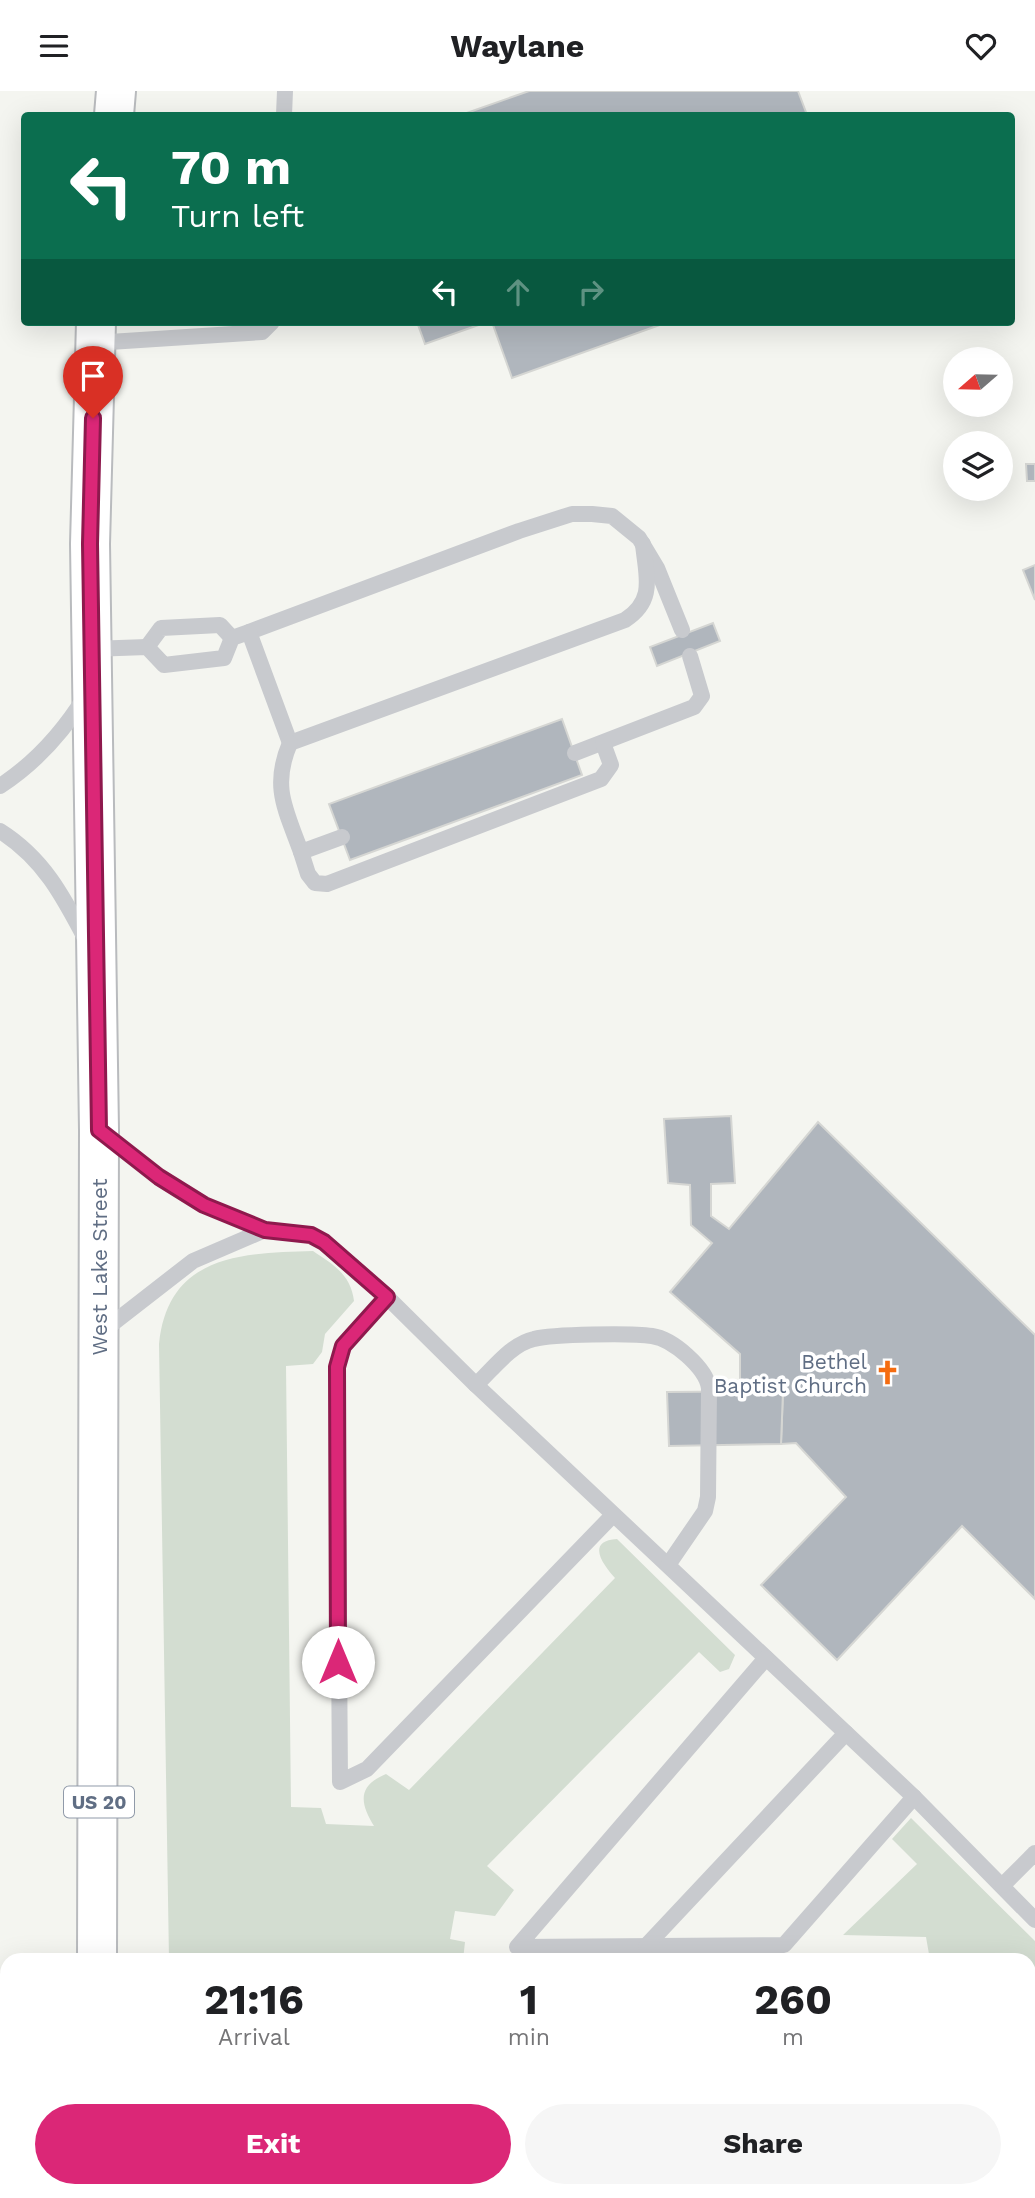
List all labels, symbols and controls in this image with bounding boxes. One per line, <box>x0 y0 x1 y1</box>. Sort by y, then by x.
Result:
icon: menu <box>35 27 73 65</box>
text: Waylane <box>451 27 584 65</box>
icon: heart <box>962 27 1000 65</box>
text: 70 m <box>171 138 291 196</box>
icon: left <box>56 140 147 231</box>
text: Turn left <box>171 197 304 235</box>
icon: left <box>426 273 464 311</box>
icon: ahead <box>499 273 537 311</box>
icon: right <box>572 273 610 311</box>
pin <box>63 346 123 418</box>
north arrow <box>943 347 1013 417</box>
map controls <box>943 347 1013 501</box>
icon: arrive <box>74 357 112 395</box>
button: layers <box>943 431 1013 501</box>
street label: West Lake Street <box>87 1178 112 1356</box>
place label: Bethel Baptist Church <box>714 1349 868 1398</box>
church icon: Bethel Baptist Church <box>873 1359 901 1387</box>
position arrow <box>301 1625 375 1699</box>
road number: US 20 <box>64 1786 134 1817</box>
text: 21:16 <box>204 1975 304 2024</box>
text: 1 <box>520 1975 538 2024</box>
text: 260 <box>754 1975 832 2024</box>
text: Arrival <box>218 2024 290 2051</box>
text: min <box>508 2024 550 2051</box>
text: m <box>782 2024 804 2051</box>
button: Exit <box>35 2104 511 2184</box>
button: Share <box>525 2104 1001 2184</box>

